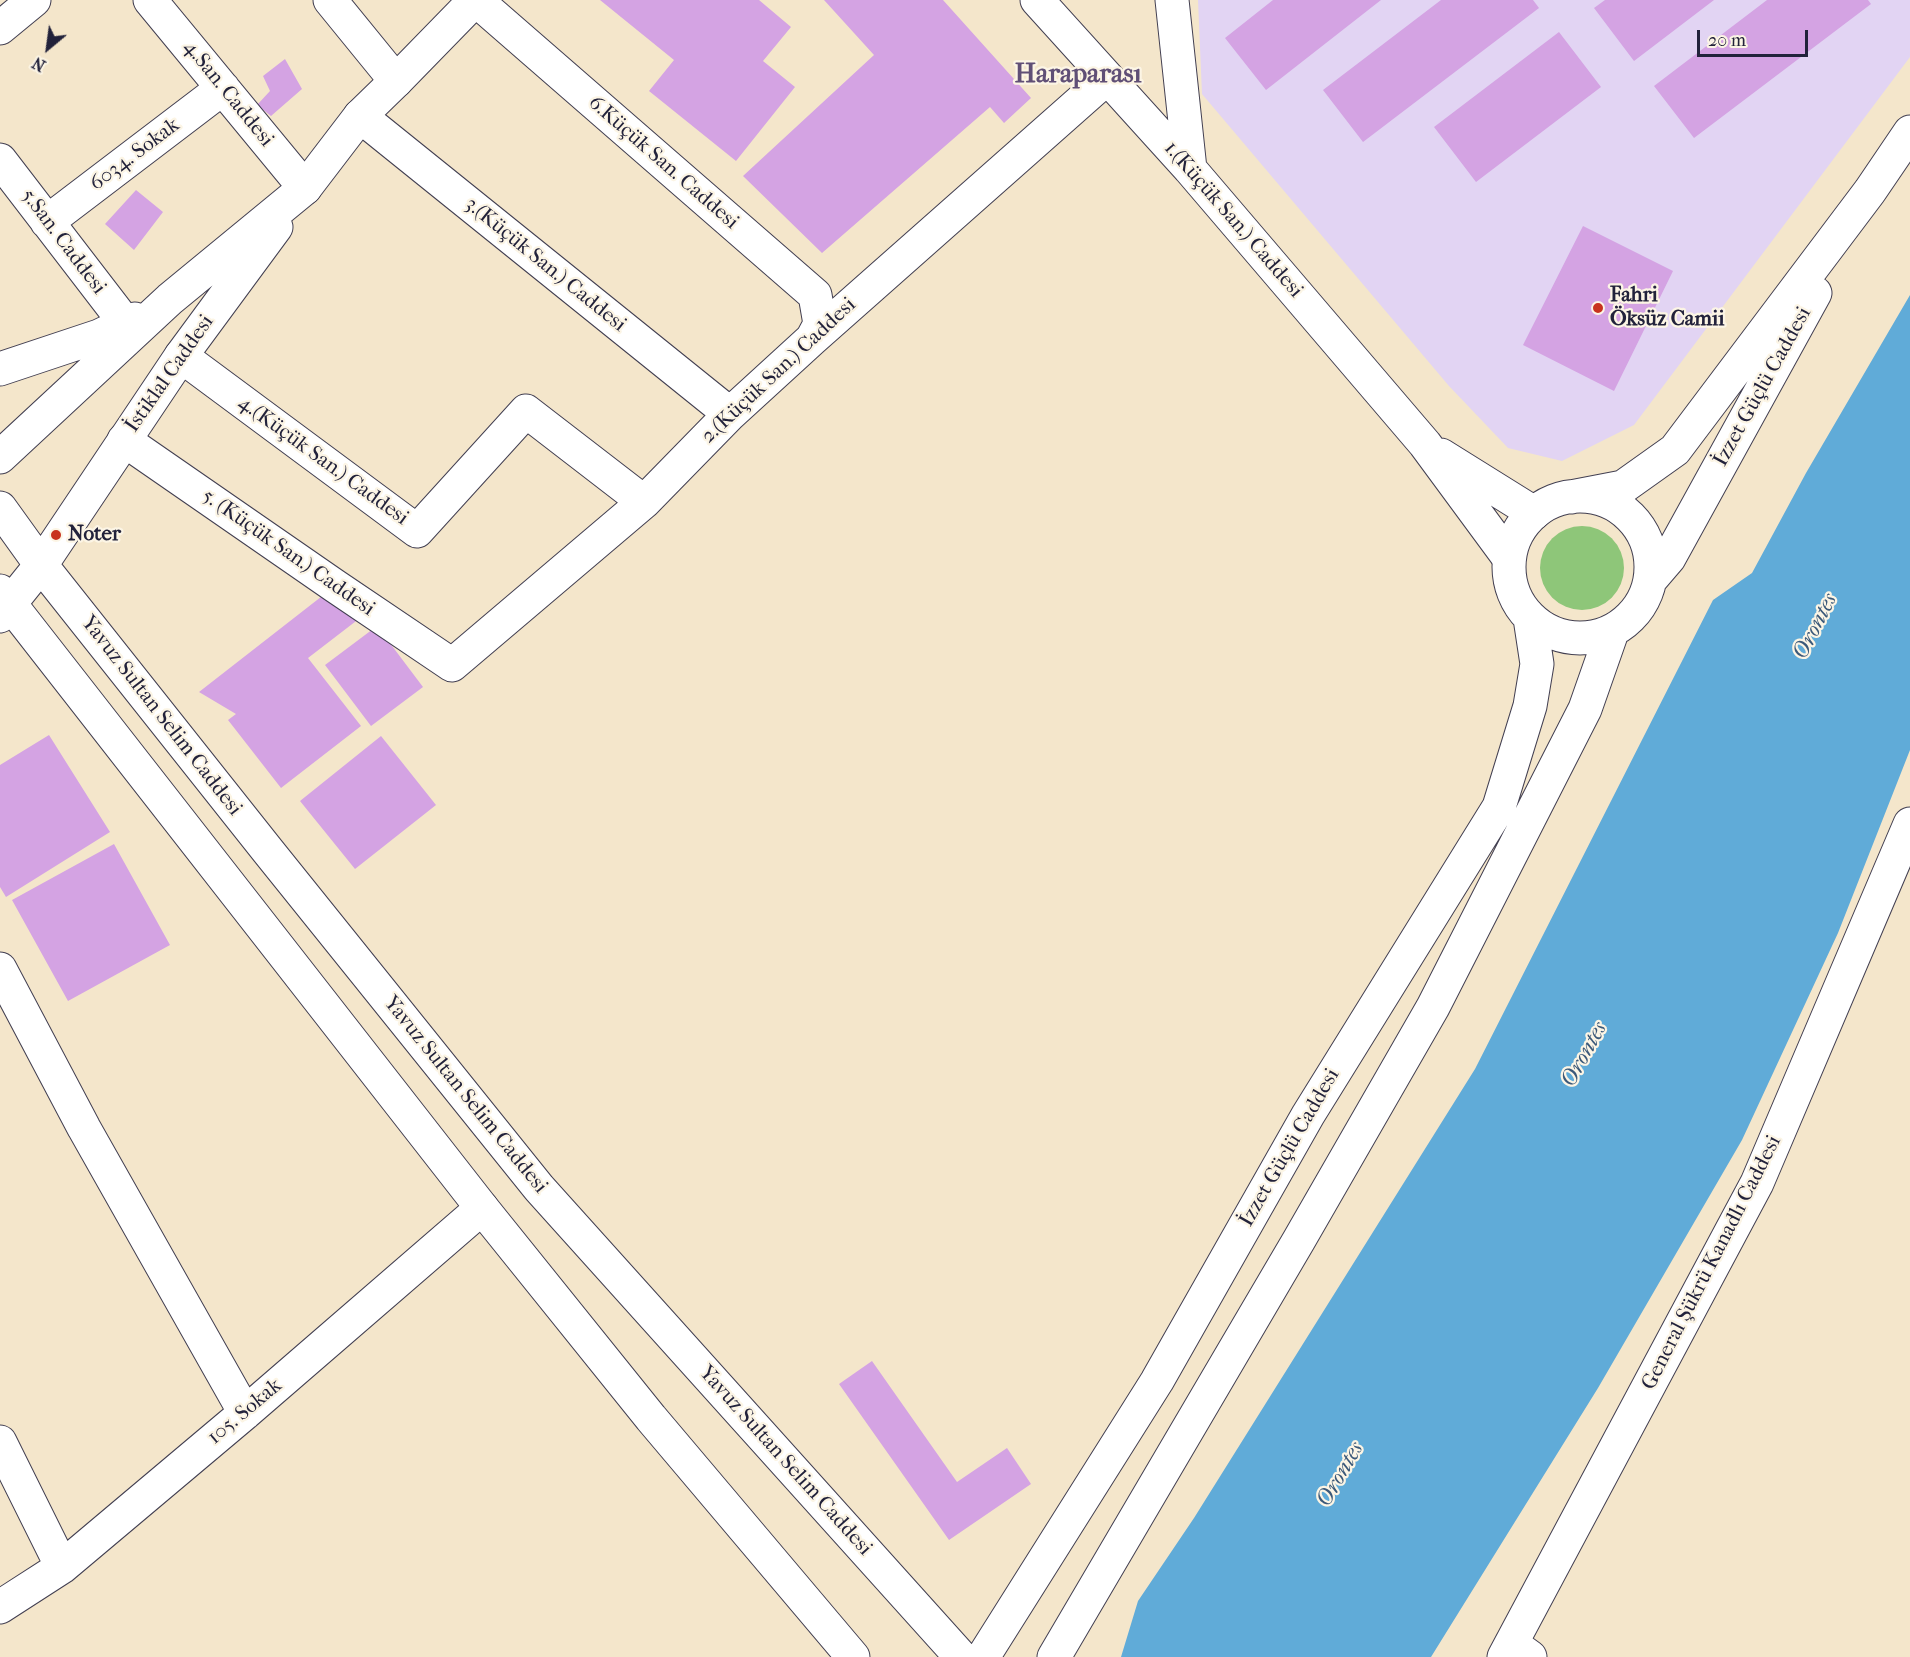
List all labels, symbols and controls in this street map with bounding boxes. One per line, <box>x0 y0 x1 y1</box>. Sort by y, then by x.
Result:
north arrow <box>18 18 78 78</box>
scale bar <box>1700 18 1811 56</box>
text: 20 m <box>1708 30 1746 51</box>
street label: 4.San. Caddesi <box>178 36 278 152</box>
text: N <box>29 53 49 75</box>
district label: Haraparası <box>1015 59 1141 91</box>
street label: 6.Küçük San. Caddesi <box>583 91 743 235</box>
street label: 6034. Sokak <box>85 113 185 197</box>
street label: 1.(Küçük San.) Caddesi <box>1158 137 1308 303</box>
street label: 5.San. Caddesi <box>15 184 111 300</box>
street label: 3.(Küçük San.) Caddesi <box>459 192 631 338</box>
place label: Fahri Öksüz Camii <box>1610 283 1724 333</box>
street label: 2.(Küçük San.) Caddesi <box>696 293 862 449</box>
marker: Fahri Öksüz Camii <box>1591 301 1605 315</box>
street label: İzzet Güçlü Caddesi <box>1709 303 1817 471</box>
street label: İstiklal Caddesi <box>120 311 220 437</box>
street label: 4.(Küçük San.) Caddesi <box>233 391 413 531</box>
street label: 5. (Küçük San.) Caddesi <box>197 484 379 622</box>
place label: Noter <box>68 522 121 548</box>
marker: Noter <box>49 528 63 542</box>
water label: Orontes <box>1788 590 1844 664</box>
street label: Yavuz Sultan Selim Caddesi <box>75 611 247 821</box>
street label: Yavuz Sultan Selim Caddesi <box>378 991 552 1199</box>
water label: Orontes <box>1556 1018 1614 1092</box>
street label: İzzet Güçlü Caddesi <box>1235 1065 1345 1231</box>
street label: General Şükrü Kanadlı Caddesi <box>1637 1132 1787 1394</box>
street label: Yavuz Sultan Selim Caddesi <box>693 1361 877 1561</box>
street label: 105. Sokak <box>203 1374 287 1450</box>
water label: Orontes <box>1312 1438 1370 1512</box>

